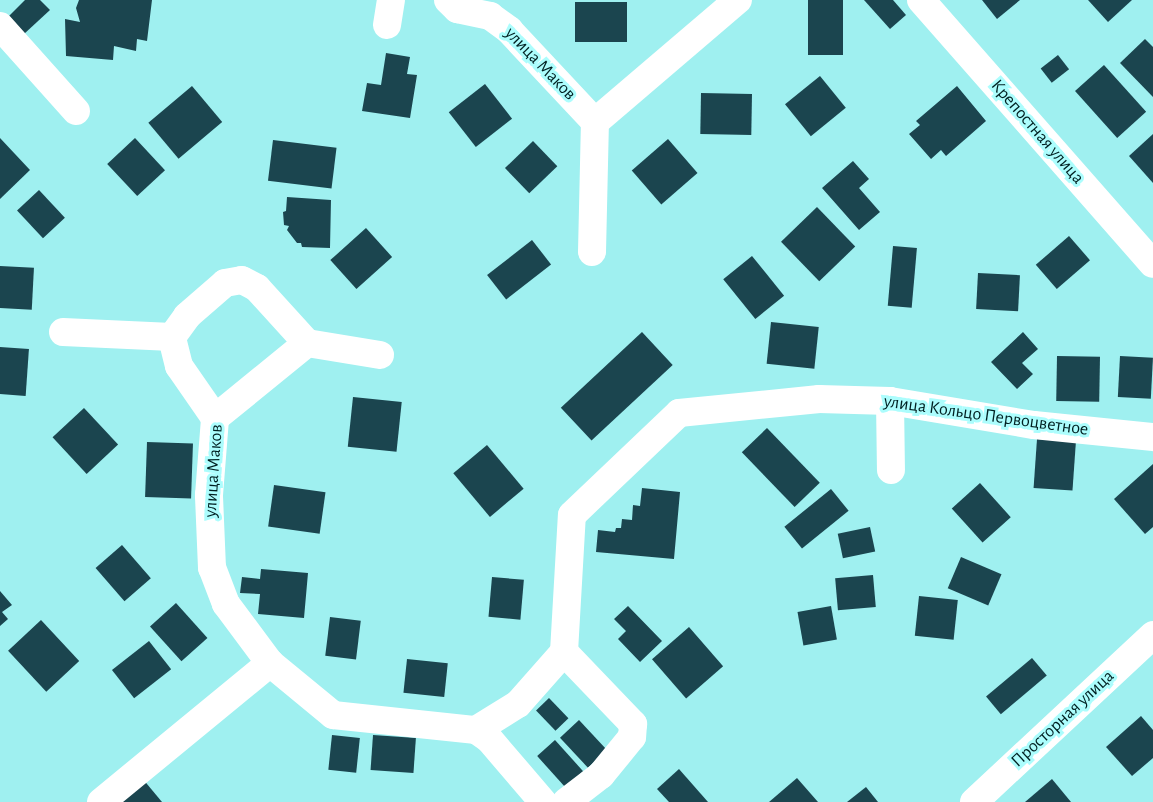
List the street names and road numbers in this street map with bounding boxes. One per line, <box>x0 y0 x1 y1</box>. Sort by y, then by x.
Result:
street label: улица Маков <box>500 23 580 105</box>
street label: Крепостная улица <box>986 75 1088 189</box>
street label: улица Кольцо Первоцветное <box>882 391 1090 441</box>
street label: улица Маков <box>200 424 228 518</box>
street label: Просторная улица <box>1007 666 1119 772</box>

